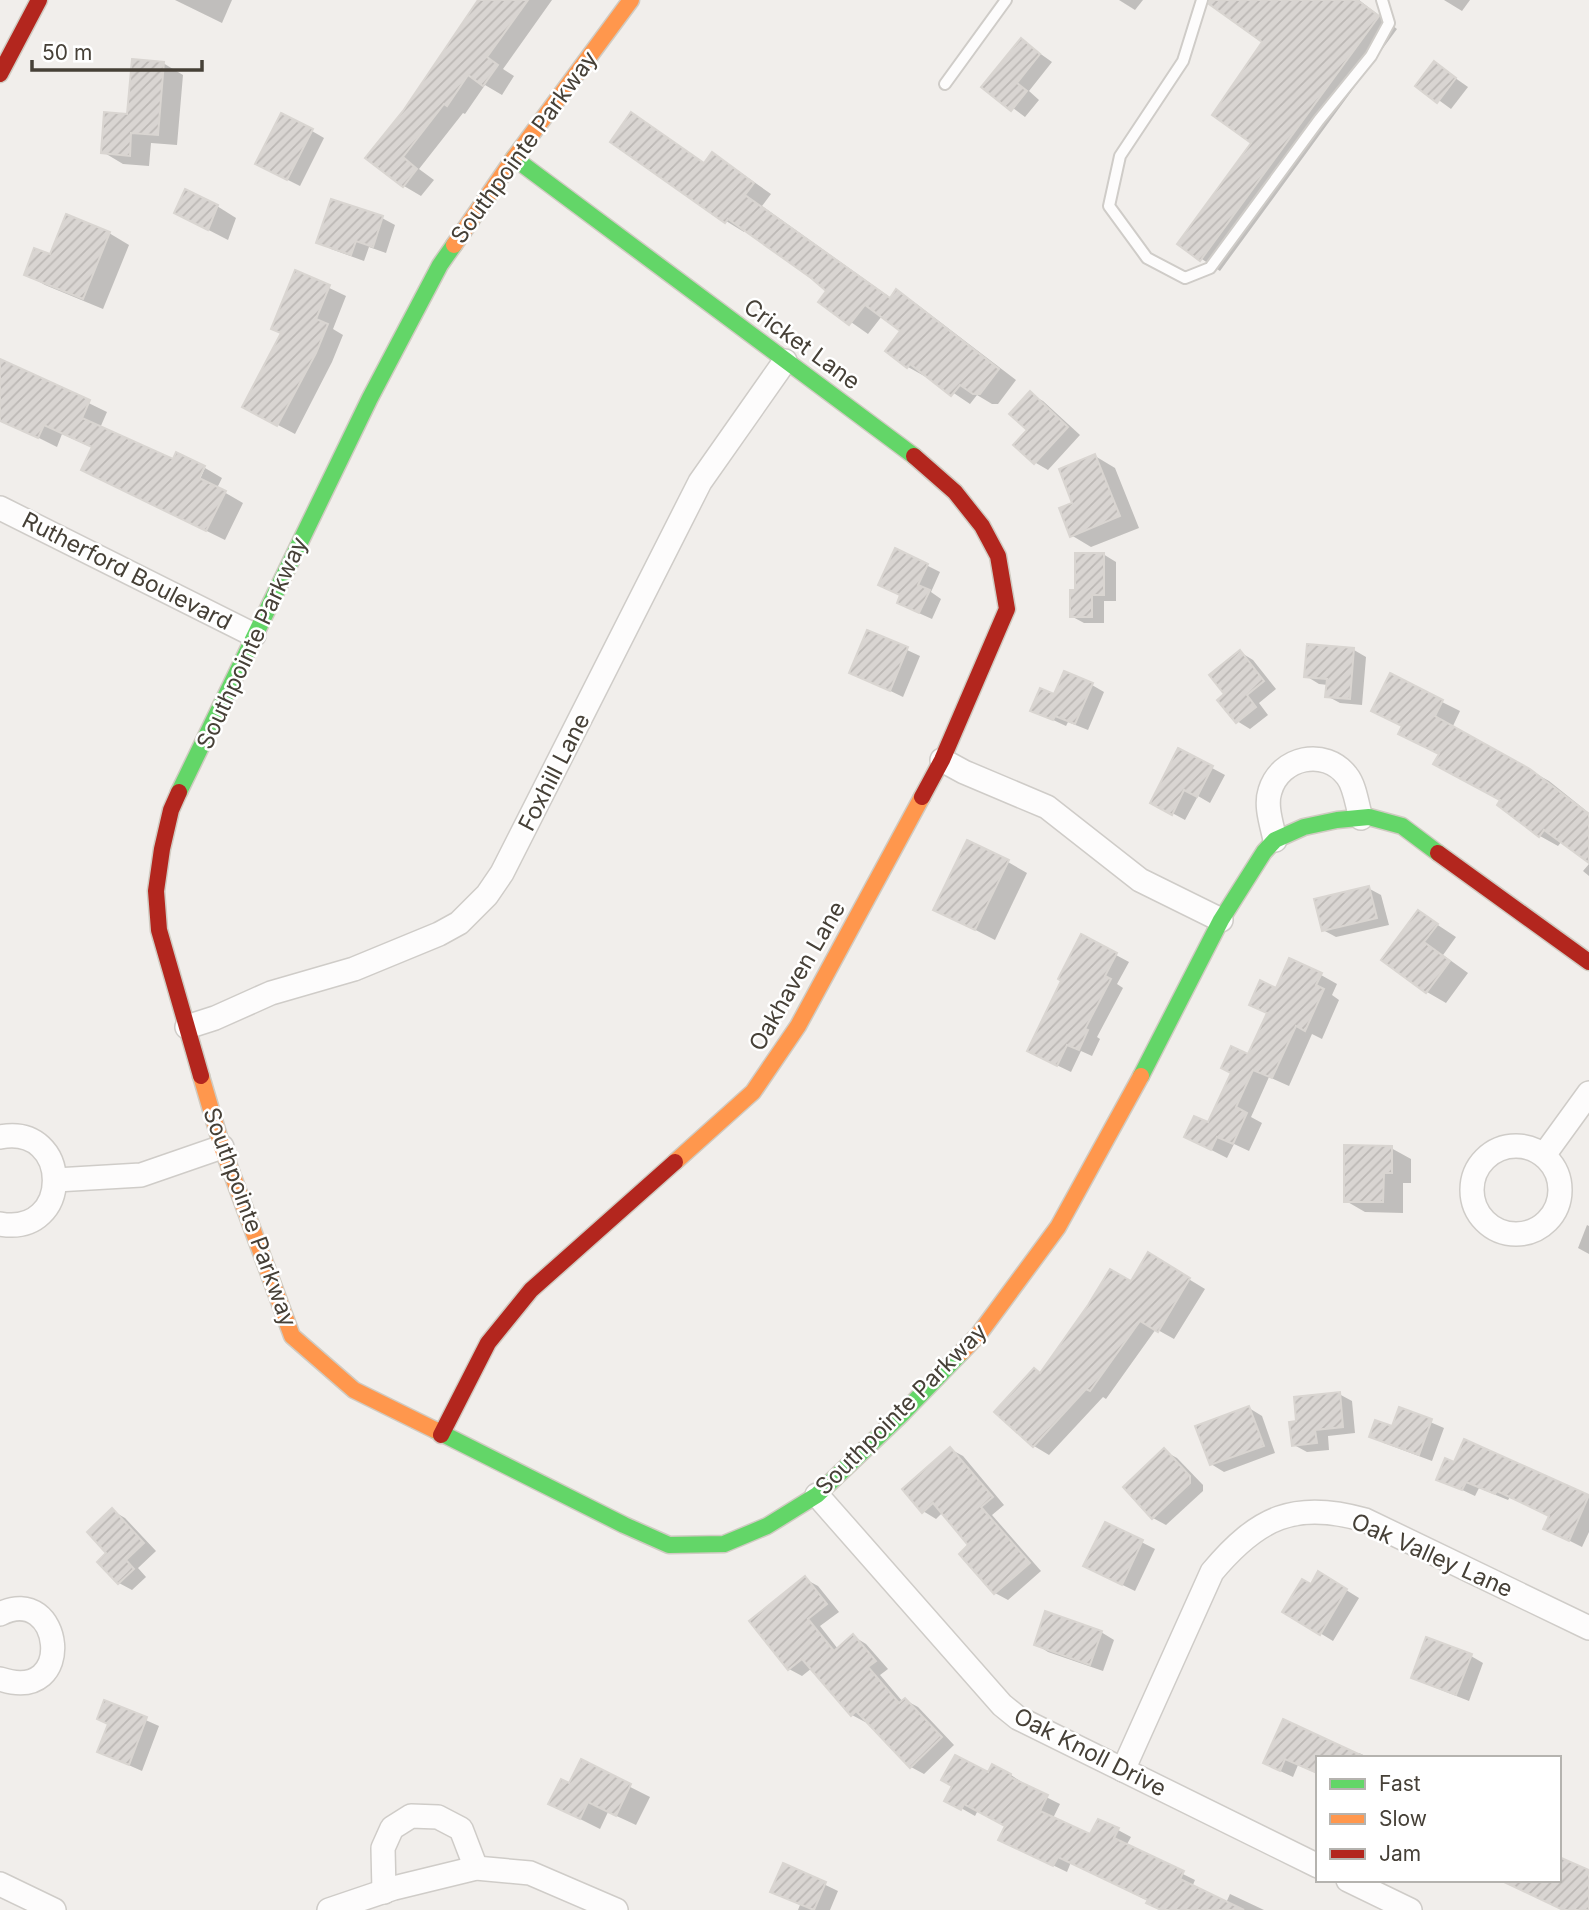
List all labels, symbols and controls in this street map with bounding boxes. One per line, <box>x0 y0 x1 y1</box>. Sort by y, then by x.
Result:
scale bar <box>32 28 201 72</box>
text: 50 m <box>42 40 92 65</box>
street label: Southpointe Parkway <box>445 45 603 249</box>
street label: Cricket Lane <box>738 292 866 396</box>
street label: Rutherford Boulevard <box>18 506 236 636</box>
street label: Southpointe Parkway <box>190 532 314 754</box>
street label: Foxhill Lane <box>512 709 596 835</box>
street label: Oakhaven Lane <box>743 896 851 1056</box>
street label: Southpointe Parkway <box>197 1104 303 1330</box>
street label: Southpointe Parkway <box>809 1317 993 1501</box>
street label: Oak Valley Lane <box>1347 1507 1517 1603</box>
street label: Oak Knoll Drive <box>1009 1702 1171 1802</box>
legend <box>1316 1756 1561 1882</box>
text: Fast <box>1379 1771 1421 1796</box>
text: Slow <box>1379 1806 1427 1831</box>
text: Jam <box>1379 1841 1421 1866</box>

